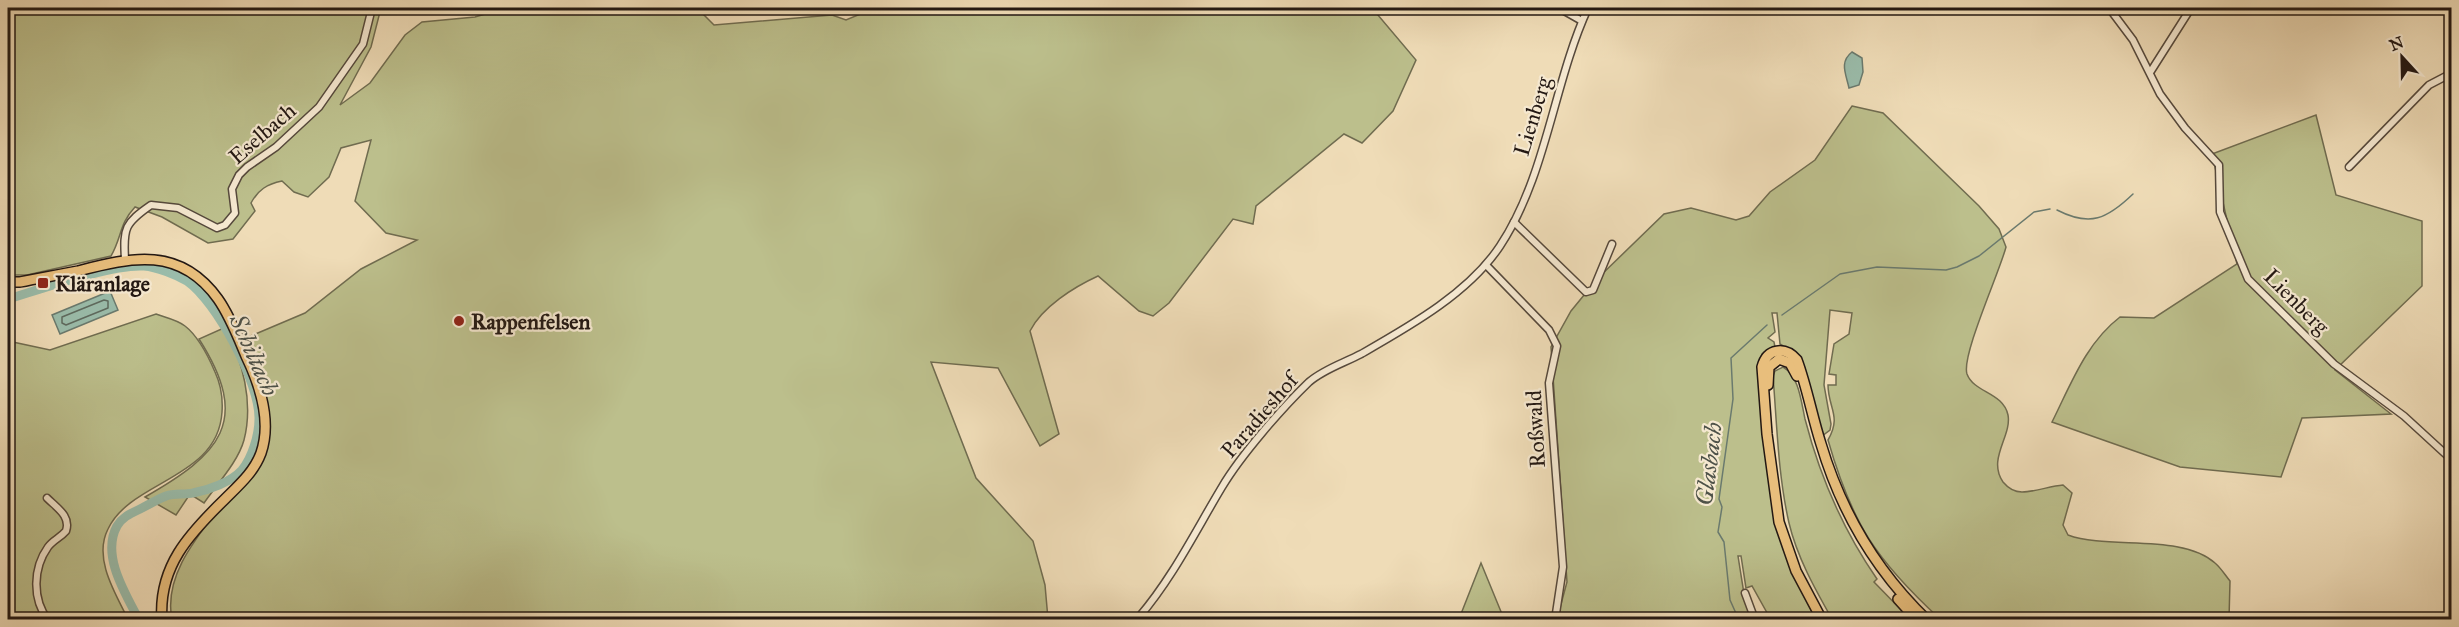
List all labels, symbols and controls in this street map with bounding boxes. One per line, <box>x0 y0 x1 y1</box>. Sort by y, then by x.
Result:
north arrow <box>2372 27 2432 87</box>
text: N <box>2387 32 2407 55</box>
street label: Lienberg <box>1508 73 1558 159</box>
street label: Eselbach <box>223 97 302 170</box>
street label: Lienberg <box>2258 263 2336 340</box>
place label: Kläranlage <box>55 270 150 297</box>
marker: Kläranlage <box>36 276 50 290</box>
place label: Rappenfelsen <box>471 308 590 335</box>
water label: Schiltach <box>222 309 285 401</box>
marker: Rappenfelsen <box>452 314 466 328</box>
street label: Paradieshof <box>1215 365 1306 463</box>
street label: Roßwald <box>1520 389 1551 469</box>
water label: Glasbach <box>1689 420 1729 507</box>

